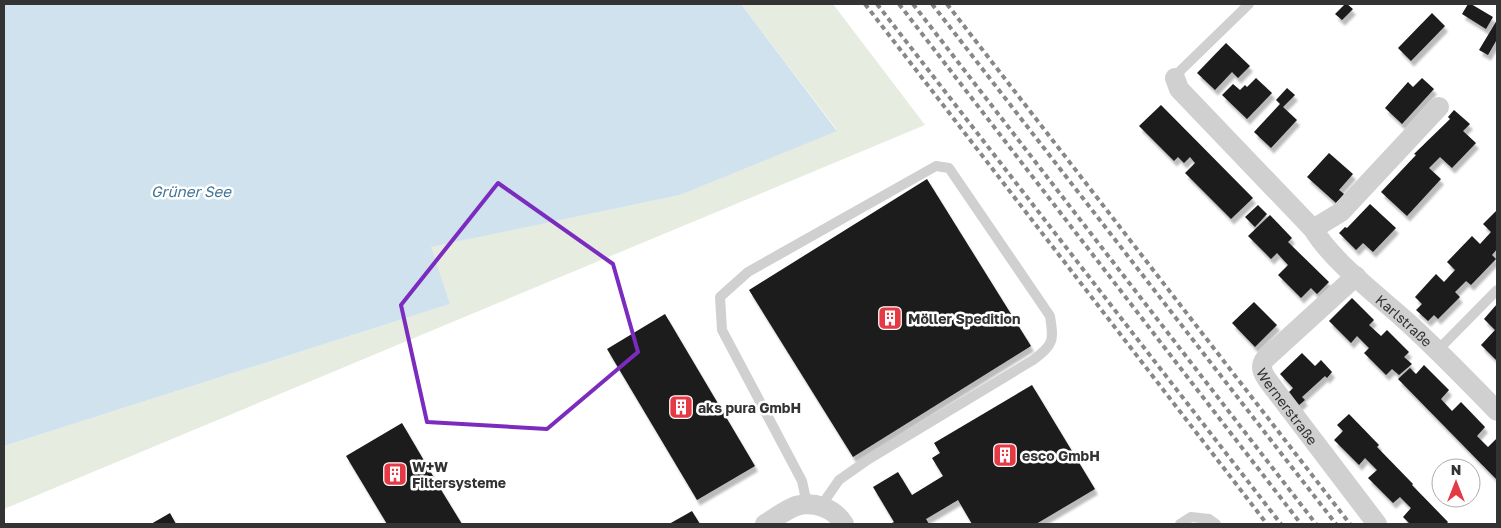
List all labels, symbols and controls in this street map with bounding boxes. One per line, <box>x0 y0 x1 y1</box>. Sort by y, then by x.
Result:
water label: Grüner See <box>151 182 232 200</box>
street label: Karlstraße <box>1373 290 1436 350</box>
building icon: Möller Spedition <box>877 305 903 331</box>
place label: Möller Spedition <box>908 310 1020 327</box>
street label: Wernerstraße <box>1254 365 1322 448</box>
building icon: aks pura GmbH <box>668 394 694 420</box>
place label: aks pura GmbH <box>698 399 801 416</box>
building icon: esco GmbH <box>992 442 1018 468</box>
place label: esco GmbH <box>1022 447 1100 464</box>
place label: W+W Filtersysteme <box>412 458 506 491</box>
north arrow <box>1431 458 1481 508</box>
building icon: W+W Filtersysteme <box>382 461 408 487</box>
text: N <box>1451 461 1461 478</box>

